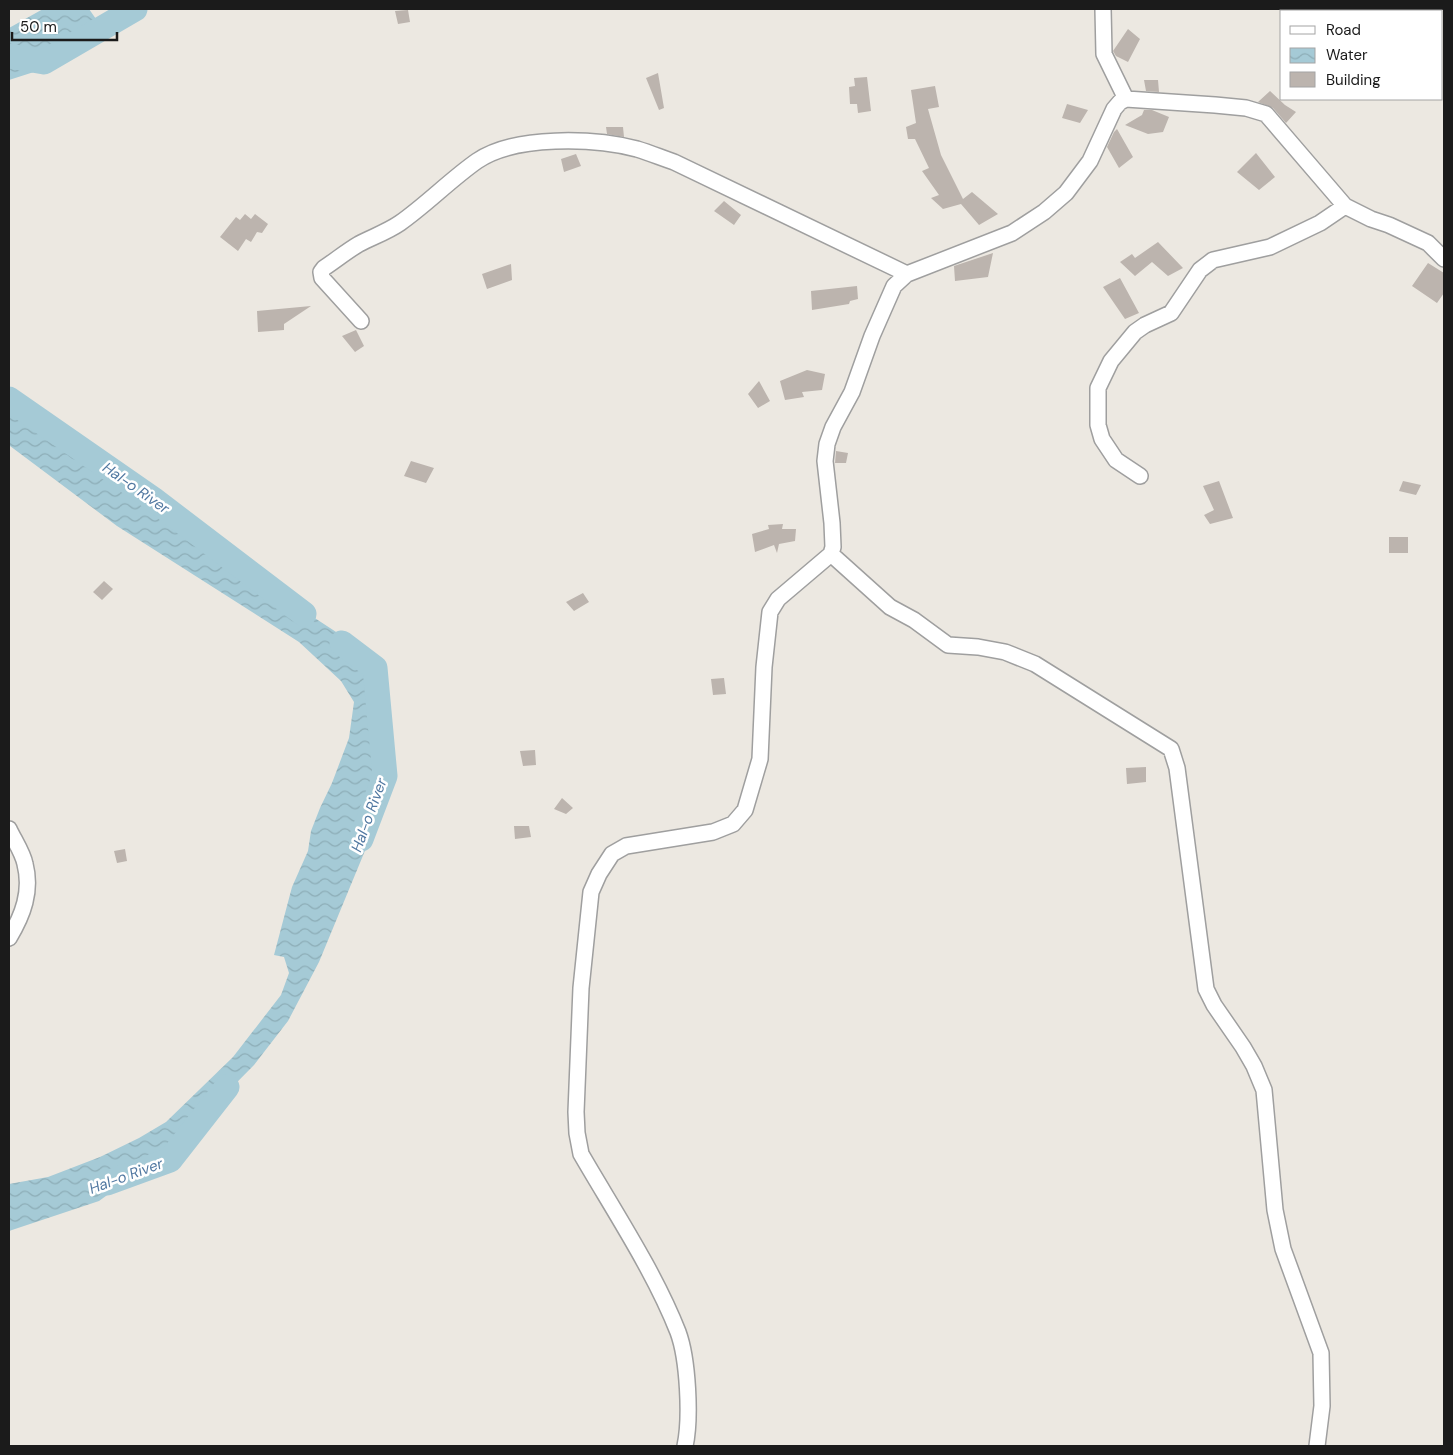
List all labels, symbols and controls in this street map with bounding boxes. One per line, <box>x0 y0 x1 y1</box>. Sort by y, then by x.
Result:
scale bar <box>12 10 118 42</box>
legend <box>1280 10 1443 100</box>
text: 50 m <box>20 17 57 37</box>
text: Road <box>1326 20 1361 40</box>
text: Water <box>1326 45 1368 65</box>
text: Building <box>1326 70 1381 90</box>
water label: Hal-o River <box>99 458 174 519</box>
water label: Hal-o River <box>346 775 392 855</box>
water label: Hal-o River <box>86 1153 166 1199</box>

